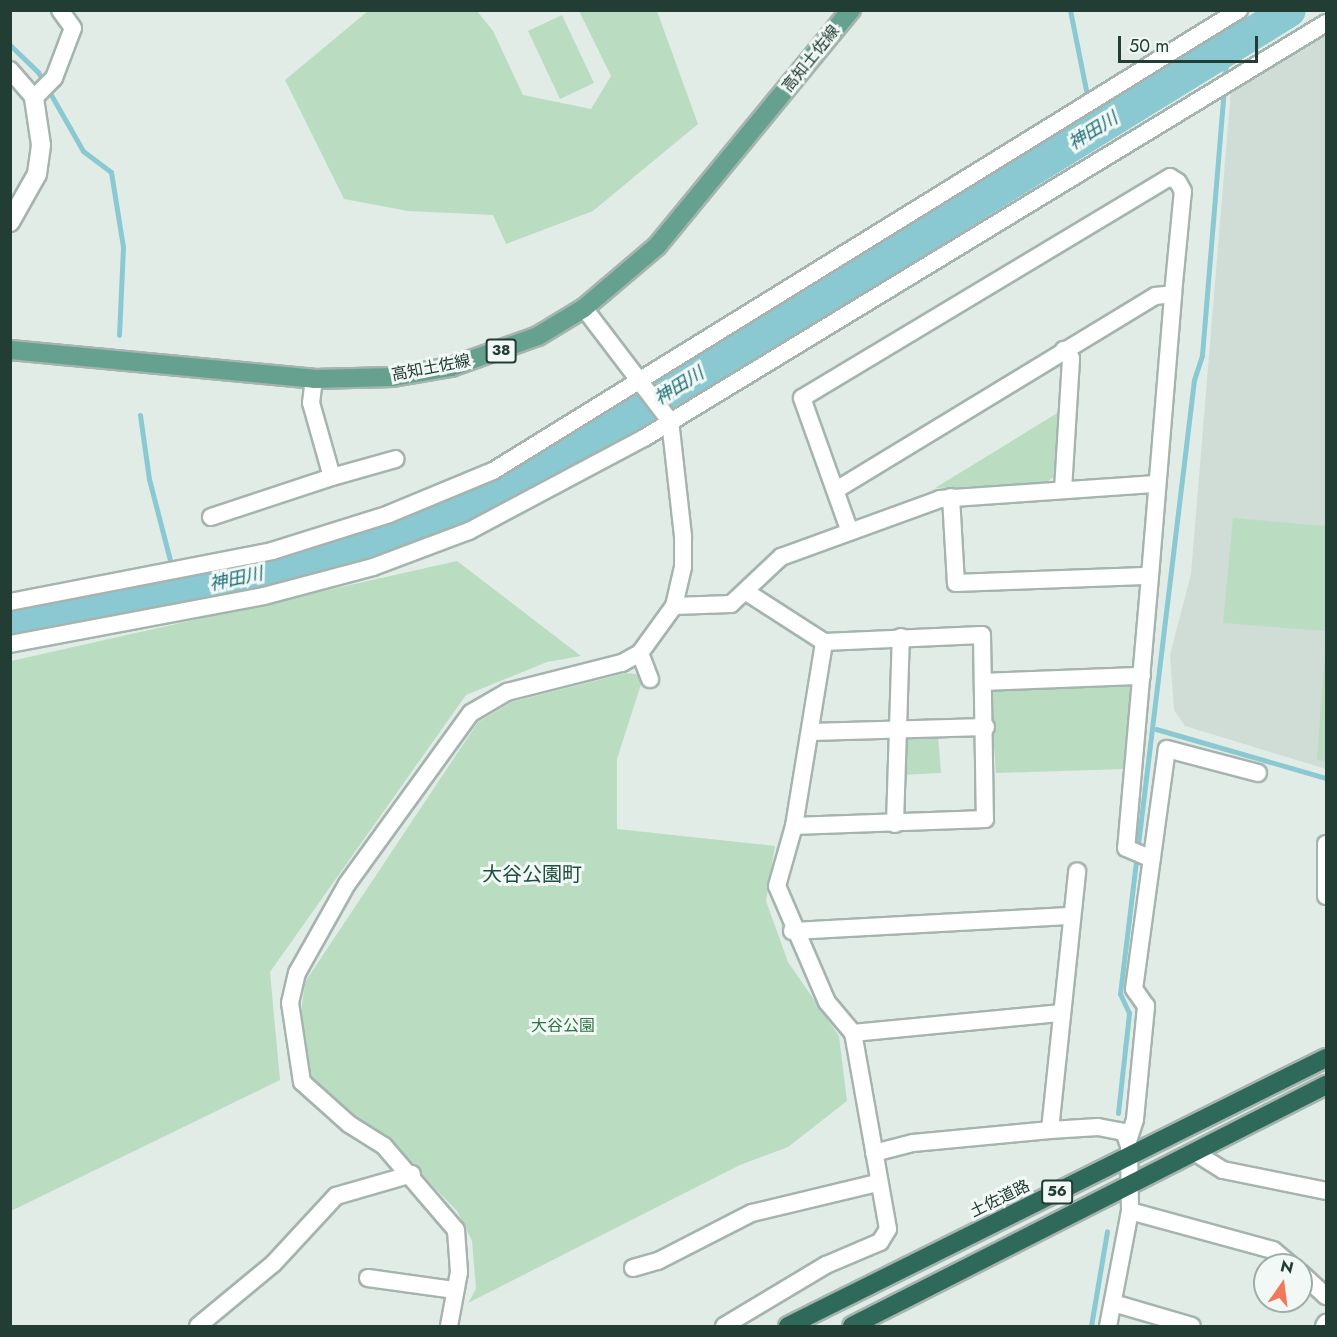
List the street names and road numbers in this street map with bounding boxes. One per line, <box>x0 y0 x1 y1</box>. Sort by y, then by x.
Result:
street label: 高知土佐線 <box>778 22 844 96</box>
road number: 38 <box>484 339 518 363</box>
street label: 高知土佐線 <box>390 351 472 385</box>
street label: 土佐道路 <box>967 1176 1033 1222</box>
road number: 56 <box>1040 1180 1074 1204</box>

